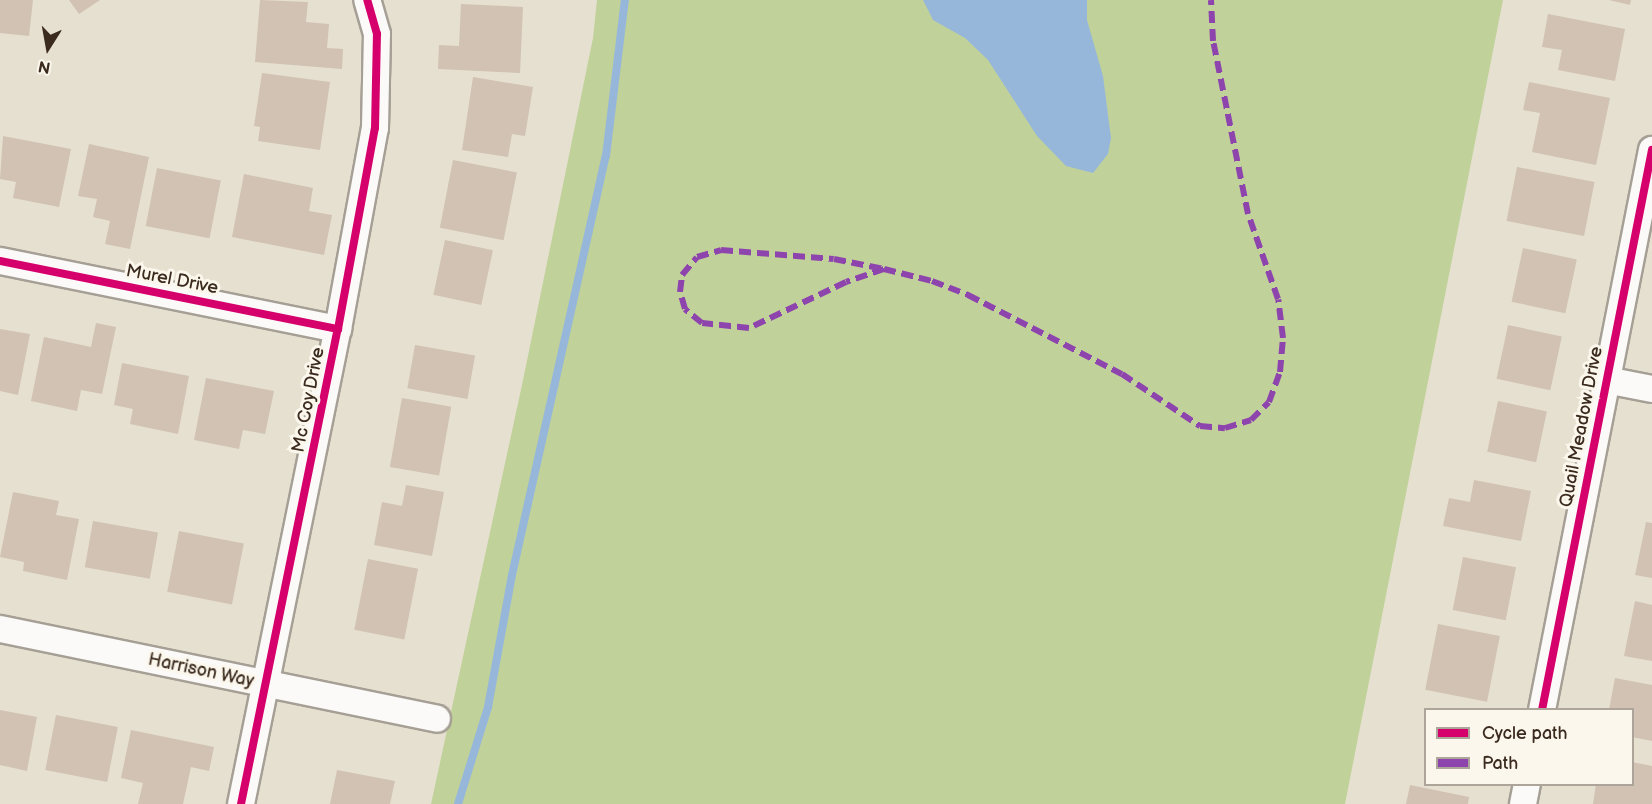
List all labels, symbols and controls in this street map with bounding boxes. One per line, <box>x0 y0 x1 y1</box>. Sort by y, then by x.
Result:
north arrow <box>18 18 78 78</box>
text: N <box>37 56 52 77</box>
street label: Murel Drive <box>124 260 220 300</box>
street label: Mc Coy Drive <box>288 345 330 455</box>
street label: Quail Meadow Drive <box>1556 345 1608 509</box>
street label: Harrison Way <box>146 649 256 693</box>
legend <box>1424 708 1634 786</box>
text: Cycle path <box>1482 723 1568 744</box>
text: Path <box>1482 753 1518 774</box>

